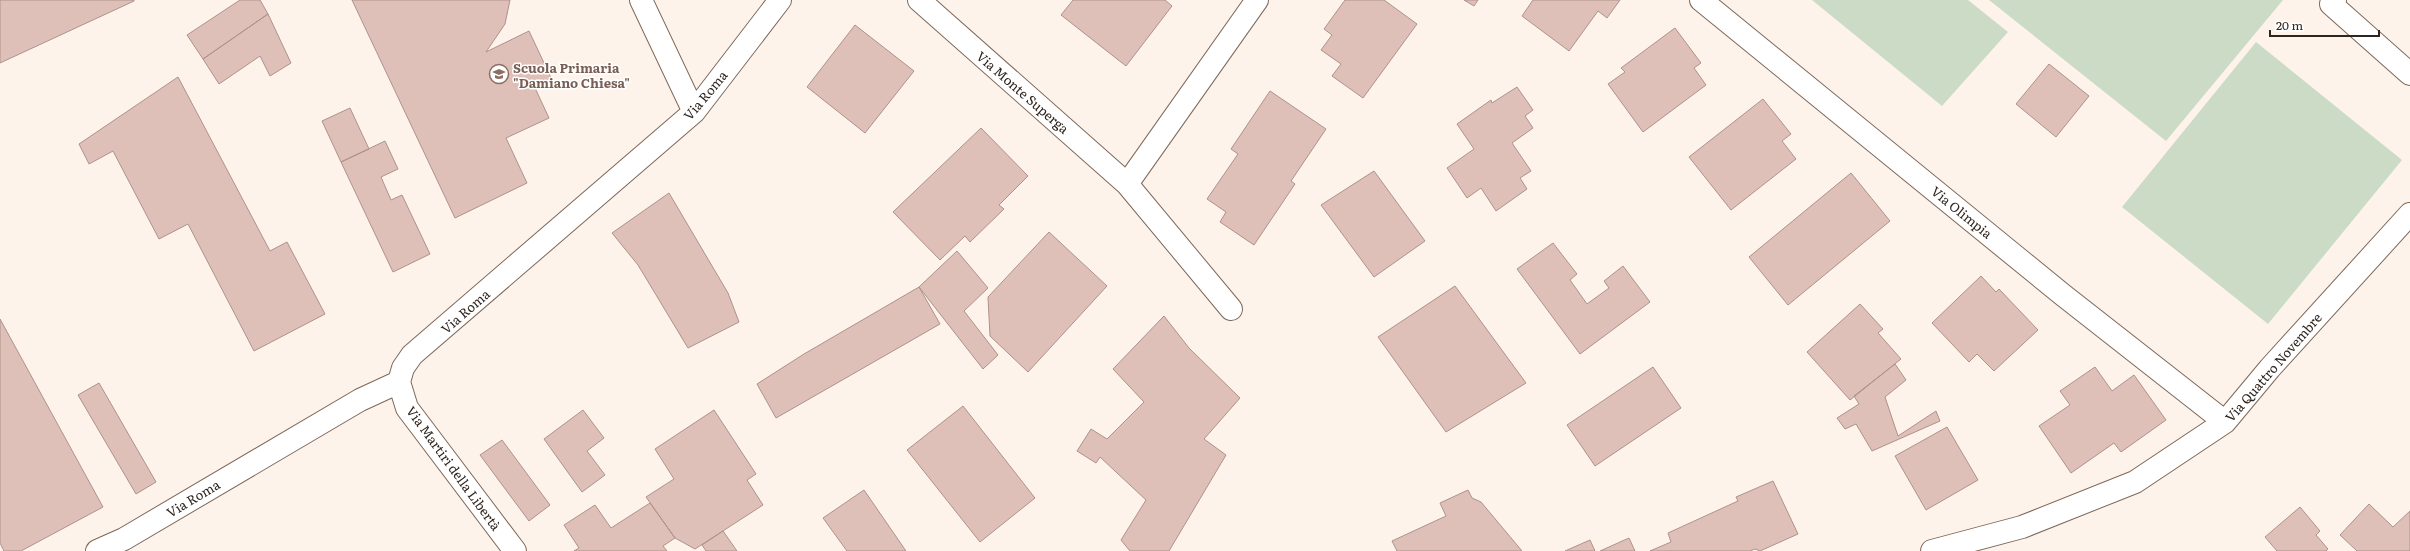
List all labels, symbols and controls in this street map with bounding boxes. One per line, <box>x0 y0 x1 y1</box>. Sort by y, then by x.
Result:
scale bar <box>2270 12 2379 38</box>
text: 20 m <box>2276 16 2303 34</box>
street label: Via Monte Superga <box>973 46 1073 138</box>
place label: Scuola Primaria "Damiano Chiesa" <box>513 58 630 92</box>
school or university icon: Scuola Primaria "Damiano Chiesa" <box>488 63 510 85</box>
street label: Via Roma <box>679 66 731 124</box>
street label: Via Olimpia <box>1927 181 1997 243</box>
street label: Via Roma <box>436 284 494 338</box>
street label: Via Quattro Novembre <box>2220 308 2326 426</box>
street label: Via Martiri della Libertà <box>402 402 506 534</box>
street label: Via Roma <box>163 475 223 521</box>

